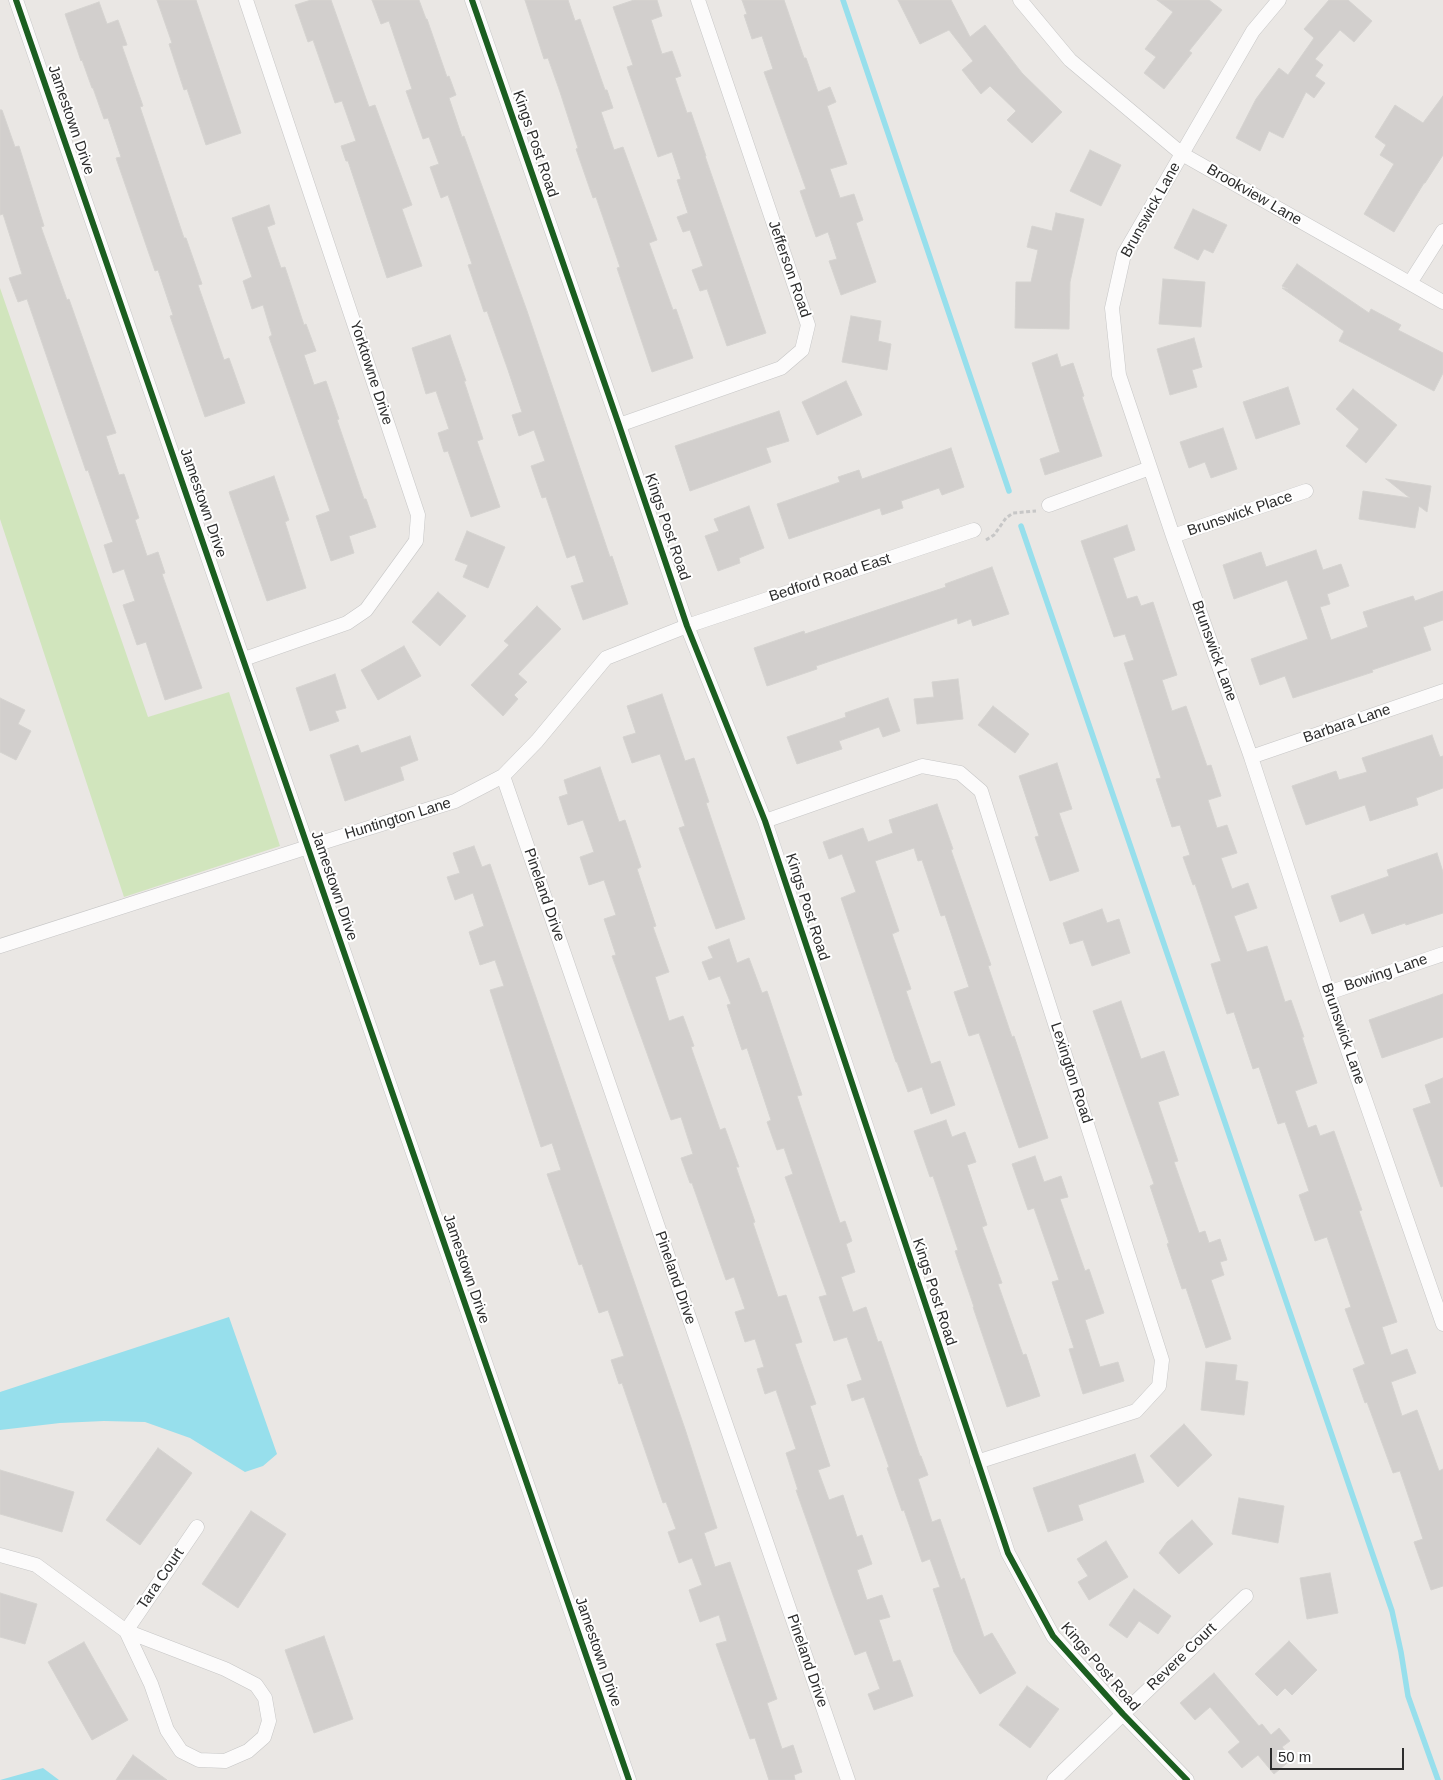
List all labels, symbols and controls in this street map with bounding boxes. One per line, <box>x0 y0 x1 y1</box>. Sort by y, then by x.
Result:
street label: Jamestown Drive <box>44 63 98 177</box>
street label: Kings Post Road <box>508 88 562 200</box>
street label: Brunswick Lane <box>1117 159 1185 261</box>
street label: Brookview Lane <box>1203 161 1305 229</box>
street label: Jefferson Road <box>764 218 814 320</box>
street label: Yorktowne Drive <box>346 319 396 427</box>
street label: Jamestown Drive <box>176 446 230 560</box>
street label: Kings Post Road <box>640 471 694 583</box>
street label: Brunswick Place <box>1185 488 1295 540</box>
street label: Bedford Road East <box>767 550 893 606</box>
street label: Brunswick Lane <box>1187 598 1241 704</box>
street label: Barbara Lane <box>1301 701 1393 747</box>
street label: Huntington Lane <box>343 794 453 844</box>
street label: Jamestown Drive <box>307 829 361 943</box>
street label: Pineland Drive <box>520 846 568 944</box>
street label: Kings Post Road <box>781 851 833 963</box>
street label: Bowing Lane <box>1342 950 1430 996</box>
street label: Brunswick Lane <box>1317 981 1369 1087</box>
street label: Lexington Road <box>1046 1020 1096 1126</box>
street label: Jamestown Drive <box>439 1212 493 1326</box>
street label: Pineland Drive <box>651 1229 699 1327</box>
street label: Kings Post Road <box>908 1236 960 1348</box>
street label: Tara Court <box>134 1545 188 1613</box>
street label: Jamestown Drive <box>571 1595 625 1709</box>
street label: Pineland Drive <box>783 1612 831 1710</box>
street label: Kings Post Road <box>1057 1619 1143 1715</box>
street label: Revere Court <box>1144 1620 1220 1694</box>
scale bar <box>1273 1738 1407 1770</box>
text: 50 m <box>1278 1748 1311 1765</box>

